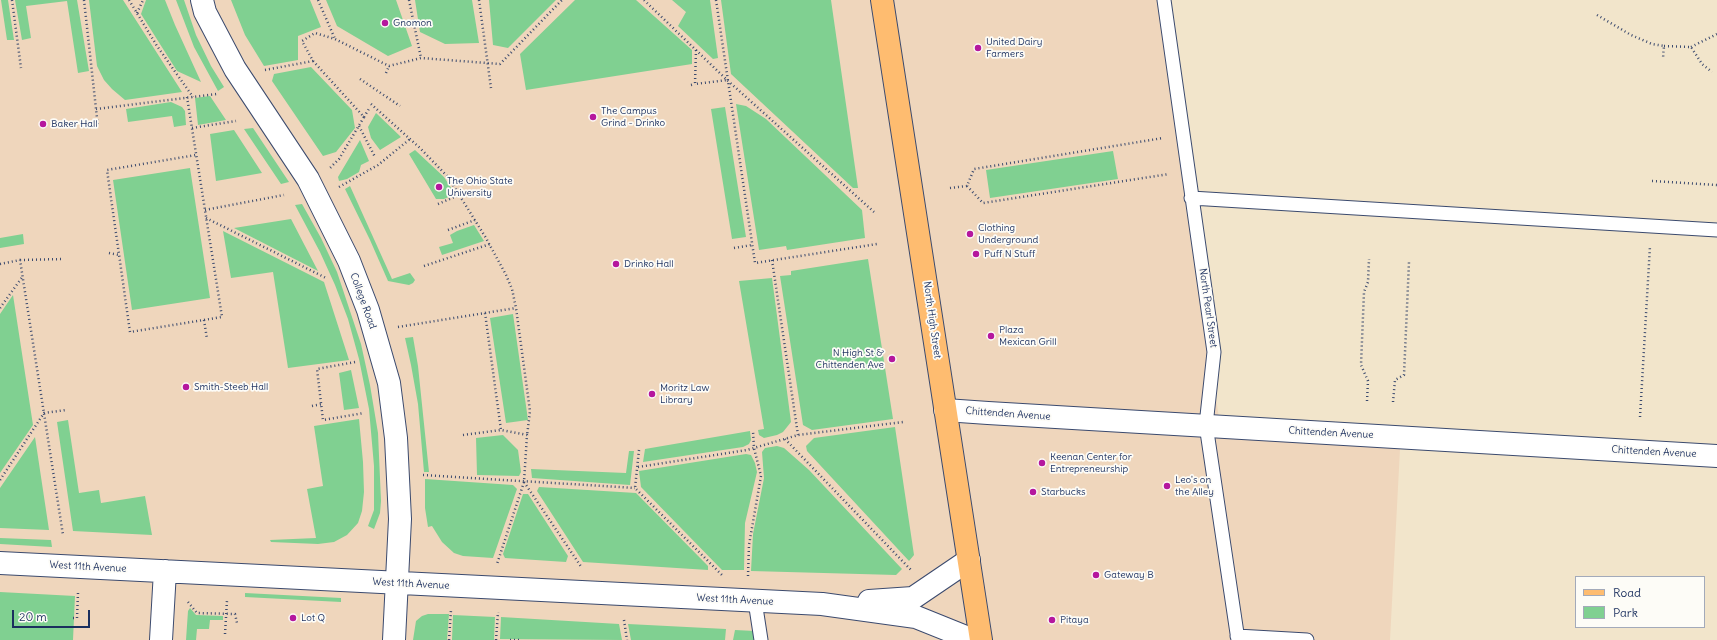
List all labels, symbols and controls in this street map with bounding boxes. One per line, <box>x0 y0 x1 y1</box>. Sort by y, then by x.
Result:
place label: Gnomon <box>393 17 432 29</box>
marker: Gnomon <box>380 18 390 28</box>
place label: United Dairy Farmers <box>986 36 1042 60</box>
marker: United Dairy Farmers <box>973 43 983 53</box>
place label: The Campus Grind - Drinko <box>601 105 665 128</box>
marker: The Campus Grind - Drinko <box>588 112 598 122</box>
place label: Baker Hall <box>51 118 97 130</box>
marker: Baker Hall <box>38 119 48 129</box>
place label: The Ohio State University <box>447 175 513 198</box>
marker: The Ohio State University <box>434 182 444 192</box>
place label: Clothing Underground <box>978 222 1038 246</box>
marker: Clothing Underground <box>965 229 975 239</box>
place label: Puff N Stuff <box>984 248 1035 260</box>
marker: Puff N Stuff <box>971 249 981 259</box>
place label: Drinko Hall <box>624 258 674 270</box>
marker: Drinko Hall <box>611 259 621 269</box>
street label: North Pearl Street <box>1196 267 1220 349</box>
street label: College Road <box>347 271 379 331</box>
street label: North High Street <box>921 281 943 359</box>
place label: Plaza Mexican Grill <box>999 324 1056 348</box>
marker: Plaza Mexican Grill <box>986 331 996 341</box>
place label: N High St & Chittenden Ave <box>816 347 884 370</box>
marker: N High St & Chittenden Ave <box>887 354 897 364</box>
place label: Smith-Steeb Hall <box>194 381 268 393</box>
marker: Smith-Steeb Hall <box>181 382 191 392</box>
place label: Moritz Law Library <box>660 382 709 406</box>
marker: Moritz Law Library <box>647 389 657 399</box>
street label: Chittenden Avenue <box>965 405 1051 423</box>
street label: Chittenden Avenue <box>1288 425 1374 441</box>
street label: Chittenden Avenue <box>1611 444 1697 460</box>
place label: Keenan Center for Entrepreneurship <box>1050 451 1132 474</box>
marker: Keenan Center for Entrepreneurship <box>1037 458 1047 468</box>
place label: Leo's on the Alley <box>1175 474 1214 498</box>
marker: Leo's on the Alley <box>1162 481 1172 491</box>
place label: Starbucks <box>1041 486 1086 498</box>
marker: Starbucks <box>1028 487 1038 497</box>
street label: West 11th Avenue <box>49 559 127 575</box>
place label: Gateway B <box>1104 569 1154 581</box>
marker: Gateway B <box>1091 570 1101 580</box>
street label: West 11th Avenue <box>372 576 450 592</box>
legend <box>1575 576 1705 628</box>
text: Road <box>1613 585 1641 600</box>
street label: West 11th Avenue <box>696 592 774 608</box>
scale bar <box>14 602 92 628</box>
text: Park <box>1613 605 1638 620</box>
text: 20 m <box>19 609 47 624</box>
place label: Lot Q <box>301 612 325 624</box>
marker: Lot Q <box>288 613 298 623</box>
place label: Pitaya <box>1060 614 1089 626</box>
marker: Pitaya <box>1047 615 1057 625</box>

